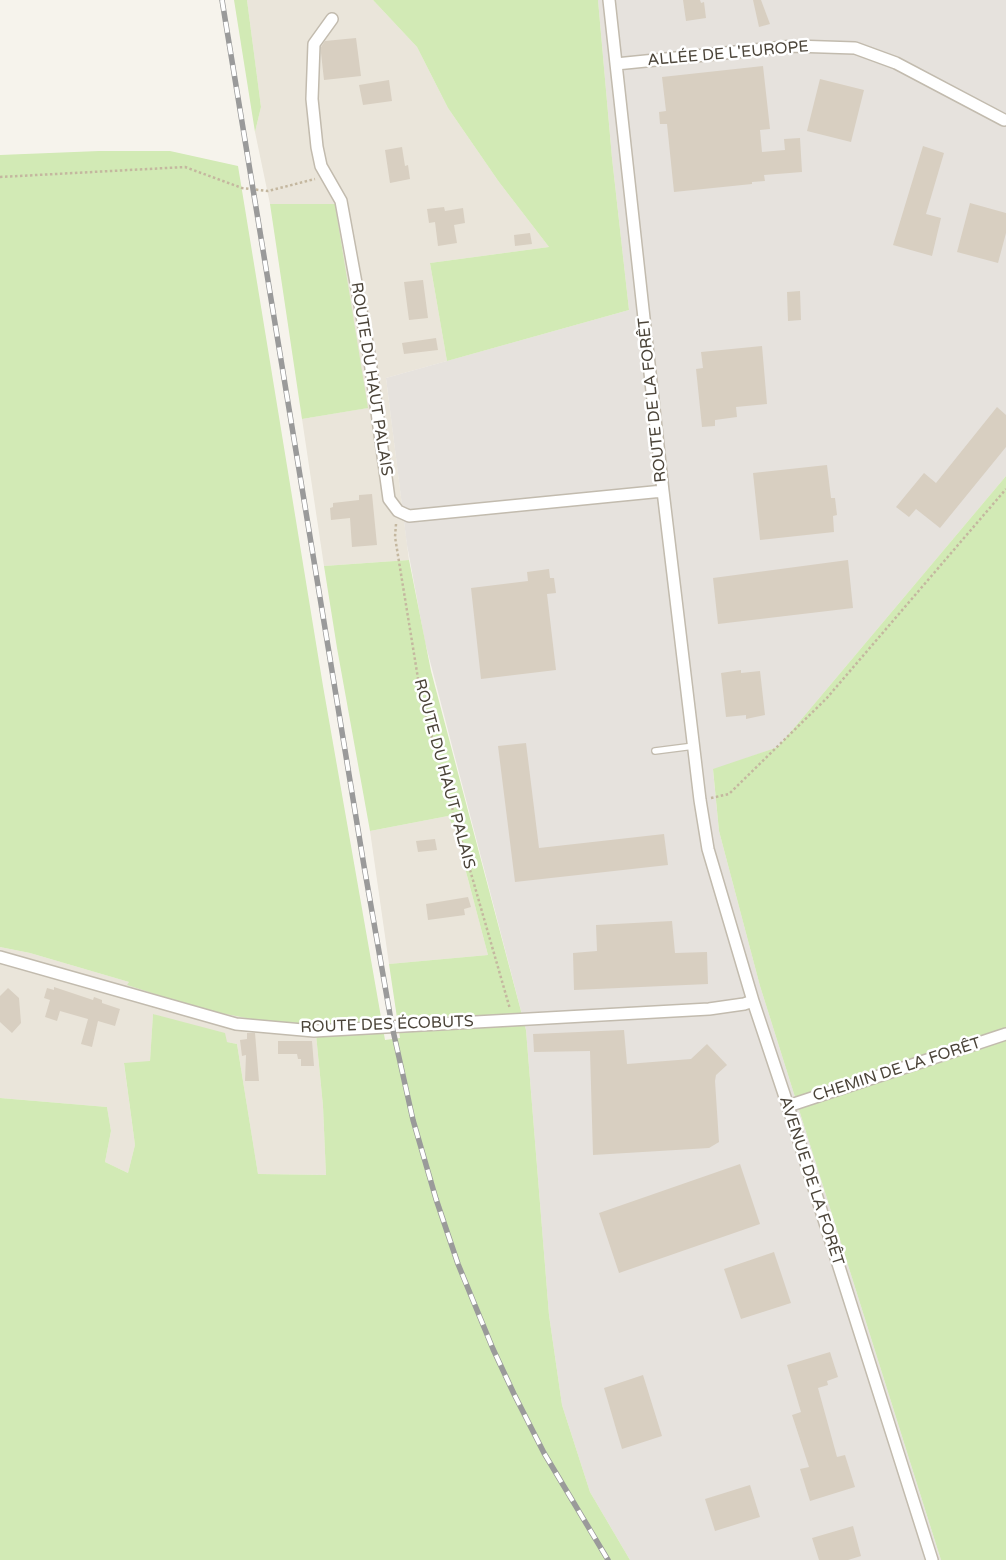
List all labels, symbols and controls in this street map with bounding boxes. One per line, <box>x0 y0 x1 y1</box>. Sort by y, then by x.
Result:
street label: ALLÉE DE L'EUROPE <box>647 37 809 71</box>
street label: ROUTE DU HAUT PALAIS <box>346 281 396 477</box>
street label: ROUTE DE LA FORÊT <box>635 317 671 483</box>
street label: ROUTE DU HAUT PALAIS <box>409 677 479 871</box>
street label: ROUTE DES ÉCOBUTS <box>300 1012 474 1038</box>
street label: CHEMIN DE LA FORÊT <box>811 1034 983 1106</box>
street label: AVENUE DE LA FORÊT <box>775 1094 847 1268</box>

